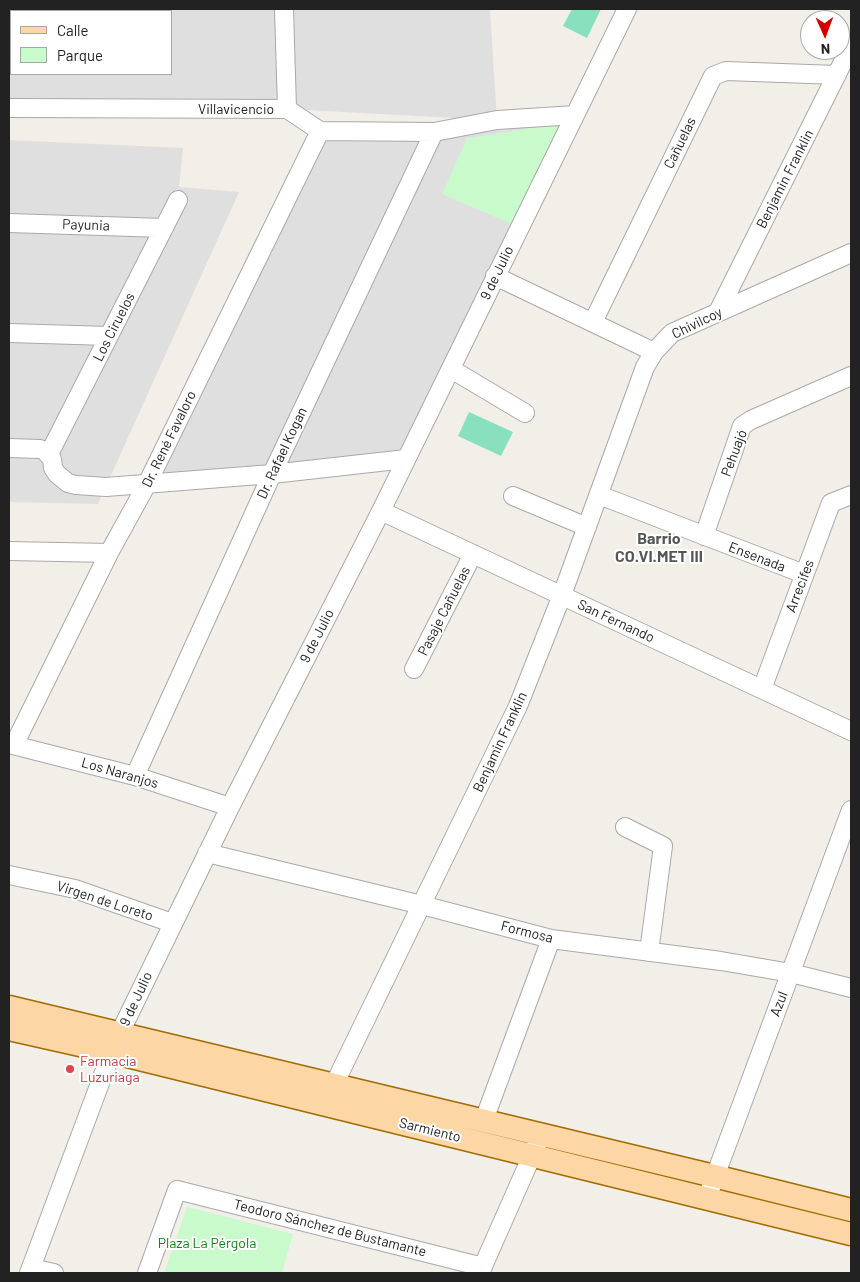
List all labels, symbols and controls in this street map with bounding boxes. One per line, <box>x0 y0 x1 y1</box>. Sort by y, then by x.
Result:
legend <box>10 10 172 75</box>
north arrow <box>800 10 850 60</box>
text: Calle <box>57 21 89 39</box>
text: N <box>821 41 830 58</box>
text: Parque <box>57 46 103 64</box>
street label: Villavicencio <box>198 101 274 117</box>
street label: Cañuelas <box>660 115 700 171</box>
street label: Benjamin Franklin <box>753 127 817 231</box>
street label: Payunia <box>62 216 110 234</box>
street label: 9 de Julio <box>477 243 517 303</box>
street label: Los Ciruelos <box>90 290 138 364</box>
street label: Chivilcoy <box>669 304 725 342</box>
street label: Dr. René Favaloro <box>138 388 200 490</box>
street label: Dr. Rafael Kogan <box>253 405 311 501</box>
street label: Pehuajó <box>717 427 751 479</box>
district label: Barrio CO.VI.MET III <box>615 529 703 567</box>
street label: Ensenada <box>726 538 788 576</box>
street label: Arrecifes <box>782 557 818 615</box>
street label: Pasaje Cañuelas <box>414 563 474 659</box>
street label: San Fernando <box>575 596 657 646</box>
street label: 9 de Julio <box>296 606 338 666</box>
street label: Benjamin Franklin <box>469 689 531 795</box>
street label: Los Naranjos <box>80 754 160 792</box>
street label: Virgen de Loreto <box>55 877 155 925</box>
street label: Formosa <box>499 917 555 947</box>
street label: 9 de Julio <box>116 969 156 1029</box>
street label: Azul <box>767 989 791 1019</box>
place label: Farmacia Luzuriaga <box>80 1053 140 1086</box>
marker: Farmacia Luzuriaga <box>64 1063 76 1075</box>
street label: Sarmiento <box>397 1114 463 1146</box>
street label: Teodoro Sánchez de Bustamante <box>232 1196 428 1260</box>
park label: Plaza La Pérgola <box>158 1235 256 1251</box>

